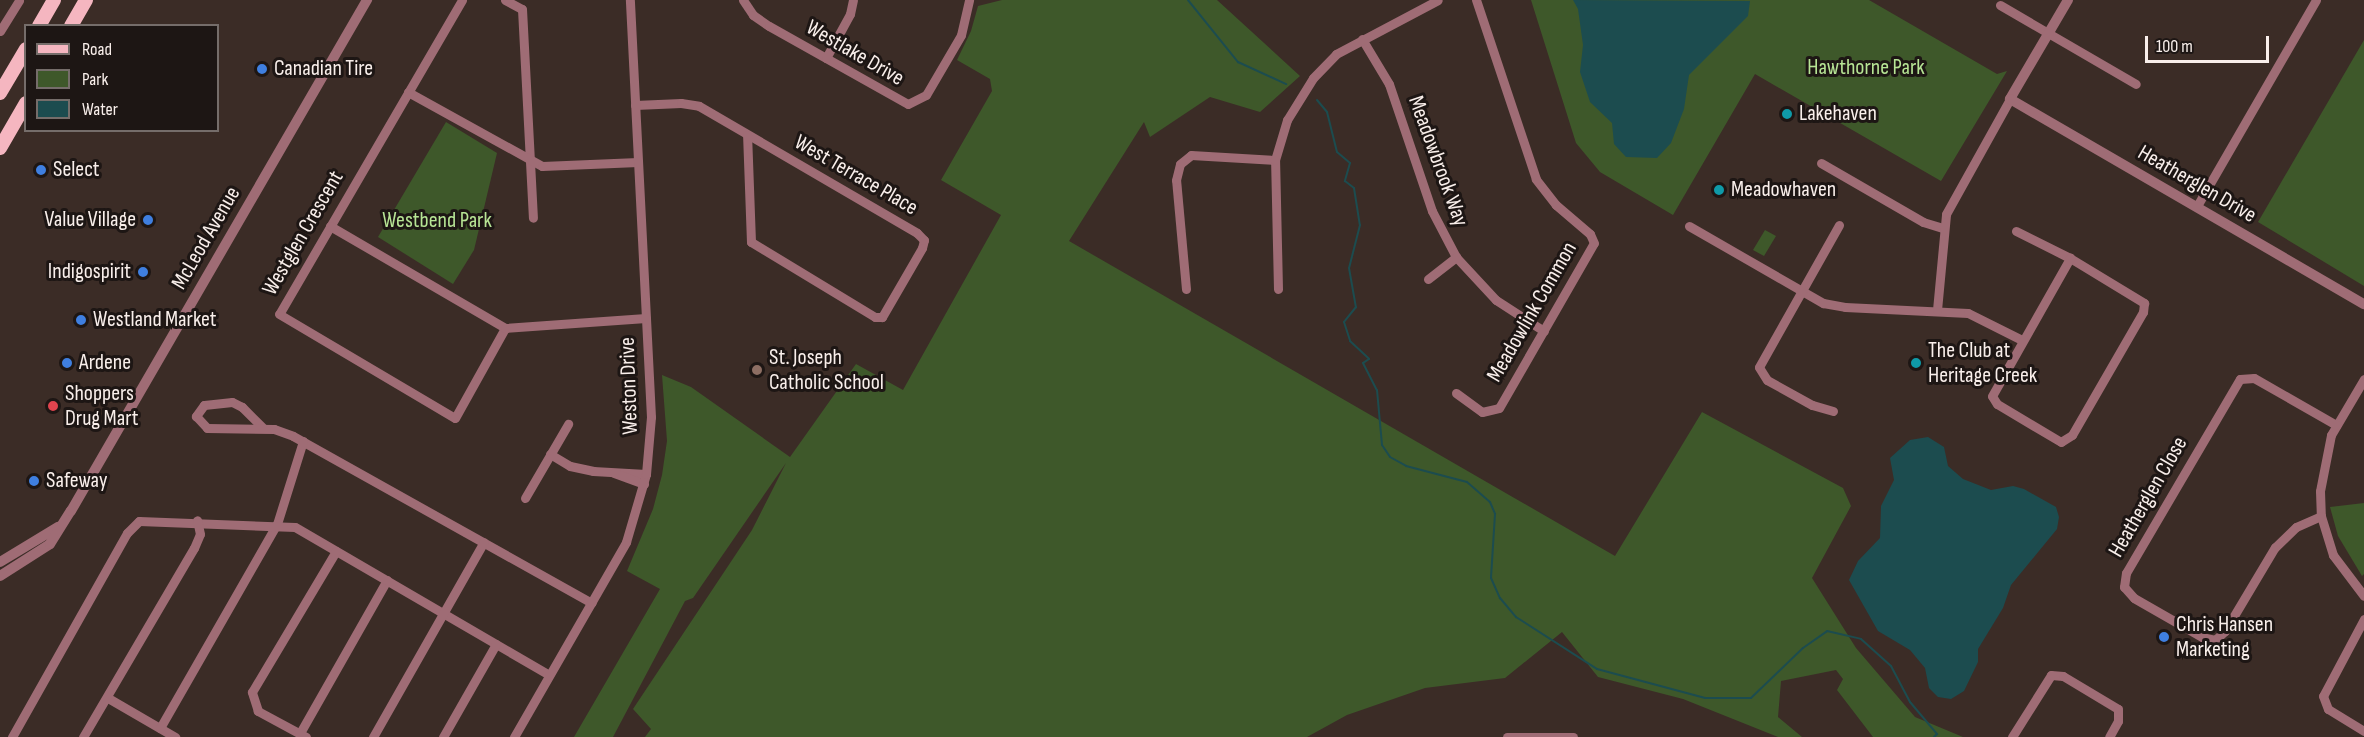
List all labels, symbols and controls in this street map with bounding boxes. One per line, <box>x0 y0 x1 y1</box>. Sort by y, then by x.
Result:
street label: Westlake Drive <box>801 14 909 92</box>
legend <box>24 24 219 132</box>
scale bar <box>2148 24 2272 62</box>
text: 100 m <box>2156 36 2193 57</box>
text: Road <box>82 39 112 60</box>
park label: Hawthorne Park <box>1807 55 1925 81</box>
place label: Canadian Tire <box>274 56 373 82</box>
marker: Canadian Tire <box>255 62 269 76</box>
text: Park <box>82 69 108 90</box>
street label: Meadowbrook Way <box>1402 92 1474 230</box>
text: Water <box>82 99 118 120</box>
place label: Lakehaven <box>1799 101 1877 127</box>
marker: Lakehaven <box>1780 107 1794 121</box>
street label: West Terrace Place <box>789 129 923 221</box>
street label: Heatherglen Drive <box>2133 140 2261 228</box>
place label: Select <box>53 157 100 183</box>
marker: Select <box>34 163 48 177</box>
street label: Westglen Crescent <box>257 166 349 300</box>
place label: Meadowhaven <box>1731 177 1836 203</box>
street label: McLeod Avenue <box>166 182 246 294</box>
marker: Meadowhaven <box>1712 183 1726 197</box>
place label: Value Village <box>45 207 136 233</box>
park label: Westbend Park <box>382 208 492 234</box>
marker: Value Village <box>141 213 155 227</box>
street label: Meadowlink Common <box>1481 237 1583 387</box>
place label: Indigospirit <box>48 259 131 285</box>
marker: Indigospirit <box>136 265 150 279</box>
place label: Westland Market <box>93 307 216 333</box>
marker: Westland Market <box>74 313 88 327</box>
street label: Weston Drive <box>614 337 644 435</box>
place label: The Club at Heritage Creek <box>1928 337 2037 388</box>
place label: St. Joseph Catholic School <box>769 344 884 396</box>
place label: Ardene <box>79 350 131 376</box>
marker: Ardene <box>60 356 74 370</box>
marker: The Club at Heritage Creek <box>1909 356 1923 370</box>
marker: St. Joseph Catholic School <box>750 363 764 377</box>
place label: Shoppers Drug Mart <box>65 380 138 432</box>
marker: Shoppers Drug Mart <box>46 399 60 413</box>
street label: Heatherglen Close <box>2103 432 2193 562</box>
place label: Safeway <box>46 468 107 494</box>
marker: Safeway <box>27 474 41 488</box>
place label: Chris Hansen Marketing <box>2176 611 2273 662</box>
marker: Chris Hansen Marketing <box>2157 630 2171 644</box>

